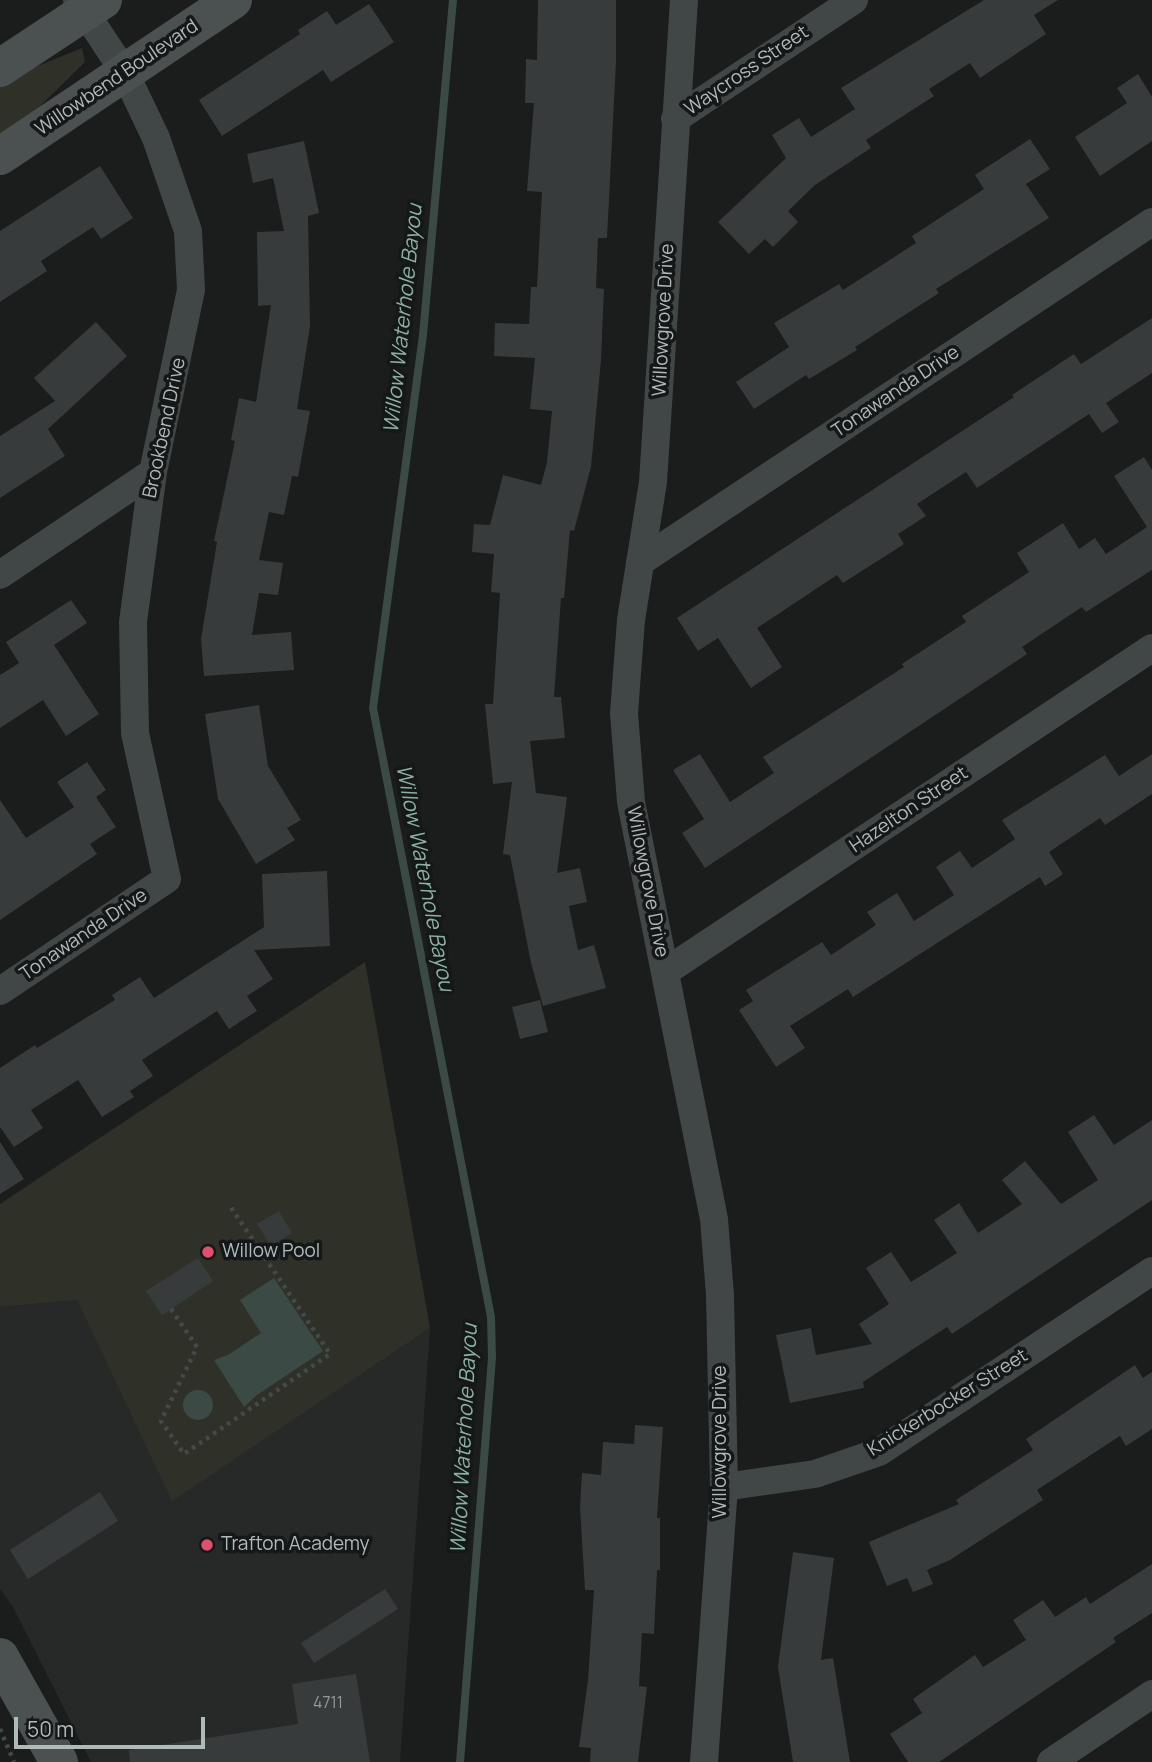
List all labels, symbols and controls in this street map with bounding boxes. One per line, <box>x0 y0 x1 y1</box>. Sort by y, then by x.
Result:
street label: Willowbend Boulevard <box>31 15 203 141</box>
street label: Waycross Street <box>681 21 813 121</box>
water label: Willow Waterhole Bayou <box>379 203 429 435</box>
street label: Willowgrove Drive <box>649 243 679 397</box>
street label: Tonawanda Drive <box>828 341 964 443</box>
street label: Brookbend Drive <box>139 356 191 500</box>
street label: Hazelton Street <box>846 762 972 858</box>
water label: Willow Waterhole Bayou <box>390 763 458 993</box>
street label: Willowgrove Drive <box>621 805 673 959</box>
street label: Tonawanda Drive <box>16 884 152 986</box>
place label: Willow Pool <box>222 1241 320 1263</box>
marker: Willow Pool <box>200 1244 216 1260</box>
water label: Willow Waterhole Bayou <box>446 1323 484 1555</box>
street label: Knickerbocker Street <box>864 1344 1032 1462</box>
street label: Willowgrove Drive <box>710 1365 732 1519</box>
place label: Trafton Academy <box>221 1534 370 1556</box>
marker: Trafton Academy <box>199 1537 215 1553</box>
house number: 4711 <box>313 1694 343 1714</box>
scale bar <box>18 1702 208 1746</box>
text: 50 m <box>27 1715 74 1743</box>

